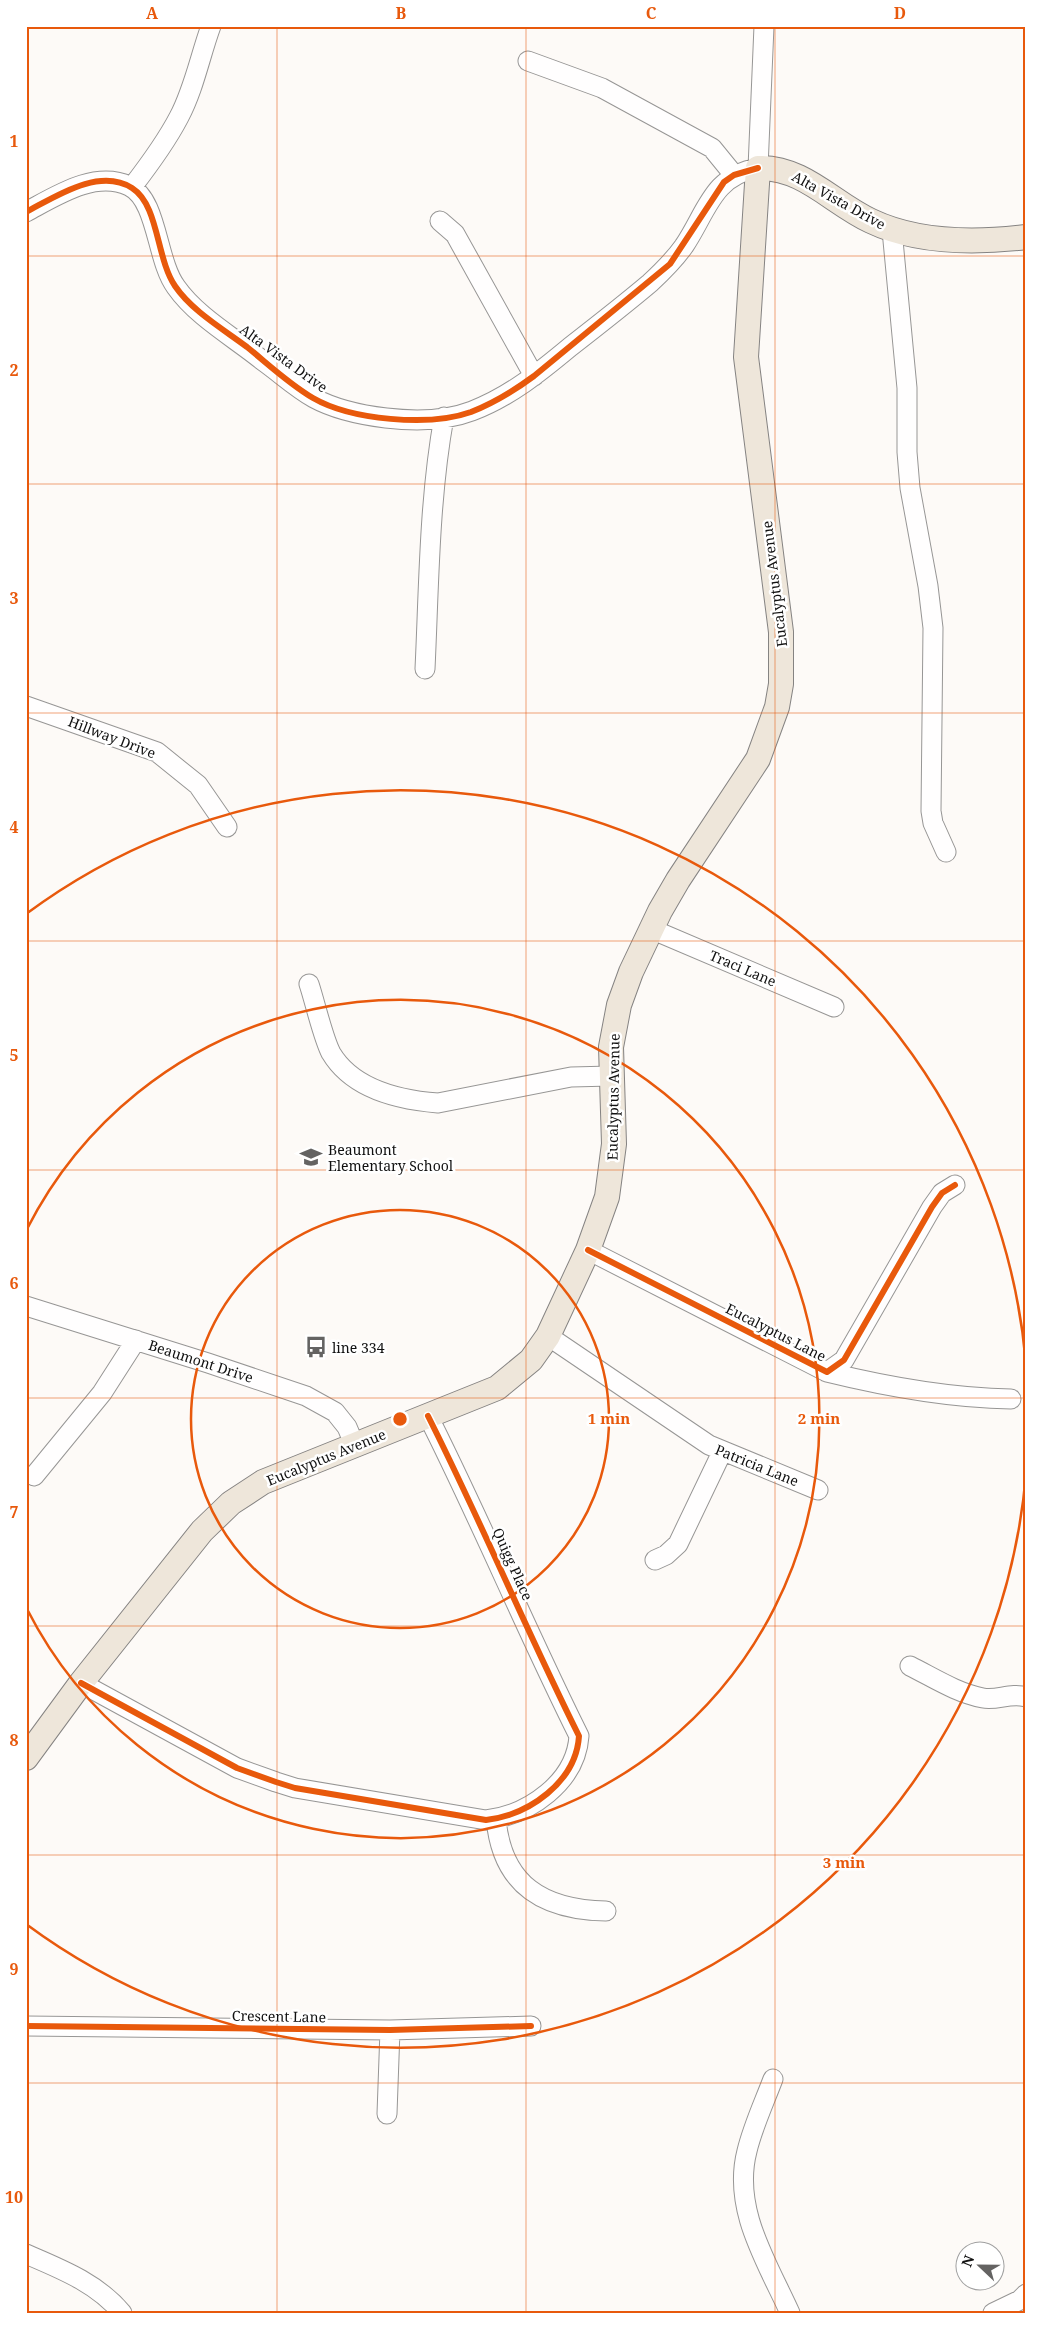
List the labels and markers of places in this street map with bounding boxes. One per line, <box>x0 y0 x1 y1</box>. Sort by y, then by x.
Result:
place label: Beaumont Elementary School <box>328 1140 454 1175</box>
school or university icon: Beaumont Elementary School <box>298 1144 324 1170</box>
bus stop icon: line 334 <box>303 1334 329 1360</box>
place label: line 334 <box>332 1338 385 1357</box>
centre of rings <box>391 1410 409 1428</box>

